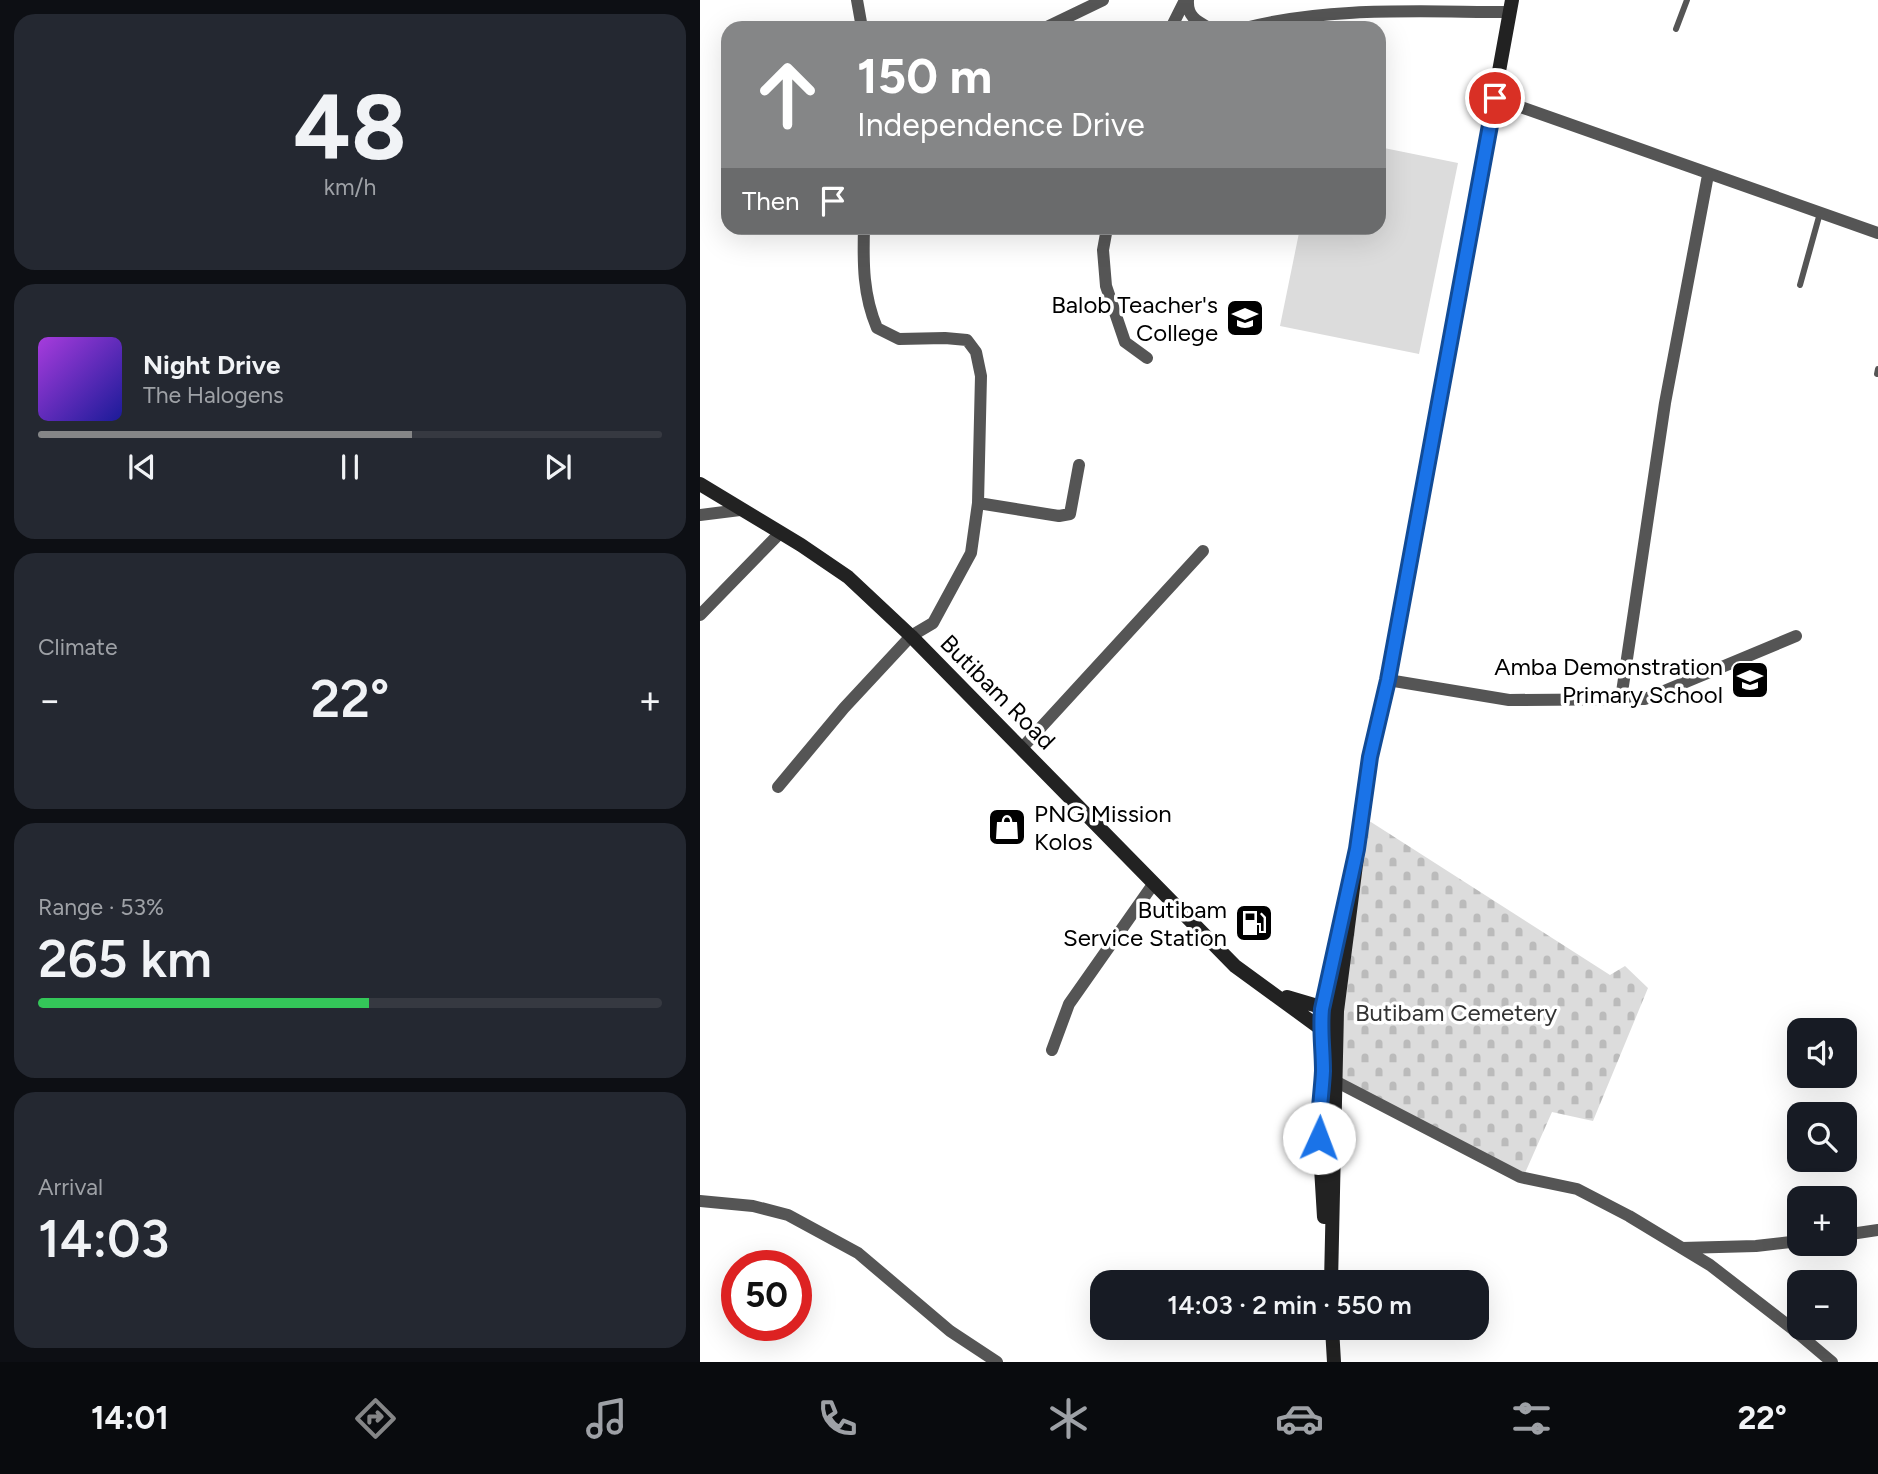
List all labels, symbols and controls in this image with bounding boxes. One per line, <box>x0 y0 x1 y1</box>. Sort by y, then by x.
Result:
text: 150 m <box>857 46 992 105</box>
icon: ahead <box>742 49 833 140</box>
pin <box>1465 68 1525 128</box>
text: 48 <box>293 73 407 182</box>
icon: arrive <box>1476 79 1514 117</box>
text: Independence Drive <box>857 106 1145 144</box>
text: km/h <box>324 173 376 201</box>
icon: arrive <box>814 182 852 220</box>
text: Then <box>742 185 800 217</box>
place label: Balob Teacher's College <box>1051 290 1218 347</box>
school or university icon: Balob Teacher's College <box>1224 297 1266 339</box>
text: Night Drive <box>143 349 280 381</box>
text: The Halogens <box>143 381 284 409</box>
icon: previous <box>123 448 161 486</box>
icon: pause <box>331 448 369 486</box>
icon: next <box>539 448 577 486</box>
street label: Butibam Road <box>934 628 1062 756</box>
text: Climate <box>38 633 117 661</box>
place label: Amba Demonstration Primary School <box>1494 652 1723 709</box>
school or university icon: Amba Demonstration Primary School <box>1729 659 1771 701</box>
text: 22° <box>311 668 389 730</box>
text: − <box>38 677 62 723</box>
text: + <box>638 677 662 723</box>
place label: PNG Mission Kolos <box>1034 799 1172 856</box>
shop icon: PNG Mission Kolos <box>986 806 1028 848</box>
text: Range · 53% <box>38 893 164 921</box>
place label: Butibam Service Station <box>1063 895 1227 952</box>
fuel station icon: Butibam Service Station <box>1233 902 1275 944</box>
text: 265 km <box>38 928 212 990</box>
park label: Butibam Cemetery <box>1355 998 1557 1027</box>
map controls <box>1787 1018 1857 1340</box>
button: sound <box>1787 1018 1857 1088</box>
position arrow <box>1282 1101 1356 1175</box>
button: search <box>1787 1102 1857 1172</box>
text: Arrival <box>38 1173 103 1201</box>
button: + <box>1787 1186 1857 1256</box>
text: 14:03 <box>38 1208 169 1270</box>
speed limit sign: 50 <box>721 1250 812 1341</box>
button: − <box>1787 1270 1857 1340</box>
text: 14:03 · 2 min · 550 m <box>1167 1289 1412 1321</box>
icon: directions <box>351 1394 400 1443</box>
icon: music <box>582 1394 631 1443</box>
icon: phone <box>813 1394 862 1443</box>
icon: climate <box>1044 1394 1093 1443</box>
icon: car <box>1275 1394 1324 1443</box>
icon: filters <box>1507 1394 1556 1443</box>
text: 14:01 <box>91 1399 169 1437</box>
text: 22° <box>1738 1399 1787 1437</box>

